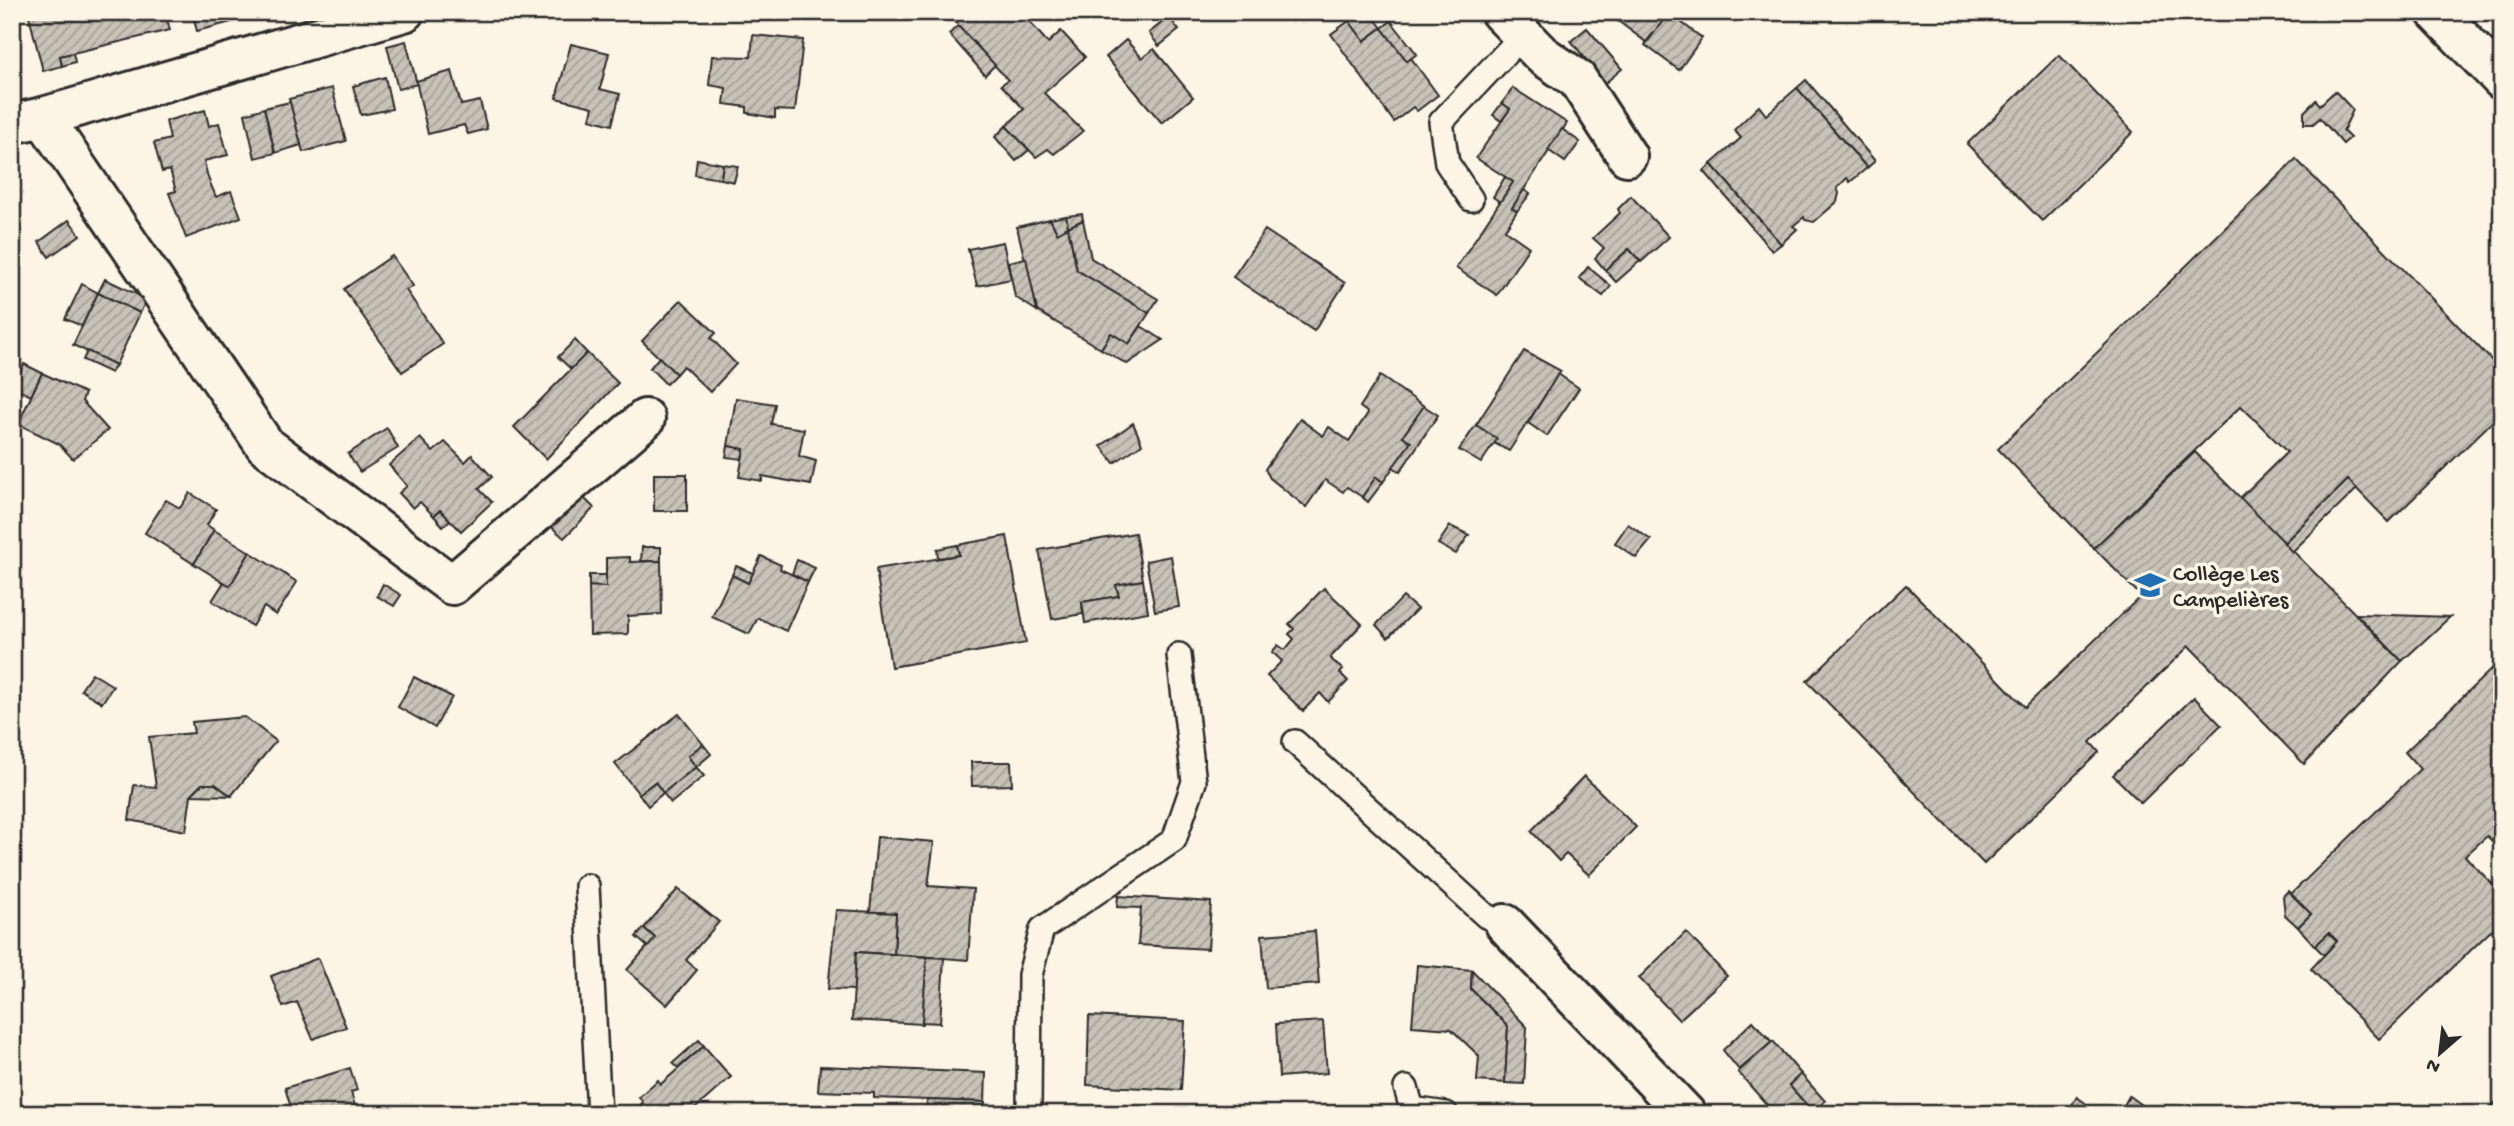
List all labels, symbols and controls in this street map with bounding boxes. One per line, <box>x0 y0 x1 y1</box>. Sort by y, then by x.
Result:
place label: Collège Les Campelières <box>2173 562 2289 615</box>
school or university icon: Collège Les Campelières <box>2133 568 2167 602</box>
north arrow <box>2406 1018 2476 1088</box>
text: N <box>2423 1052 2445 1078</box>

